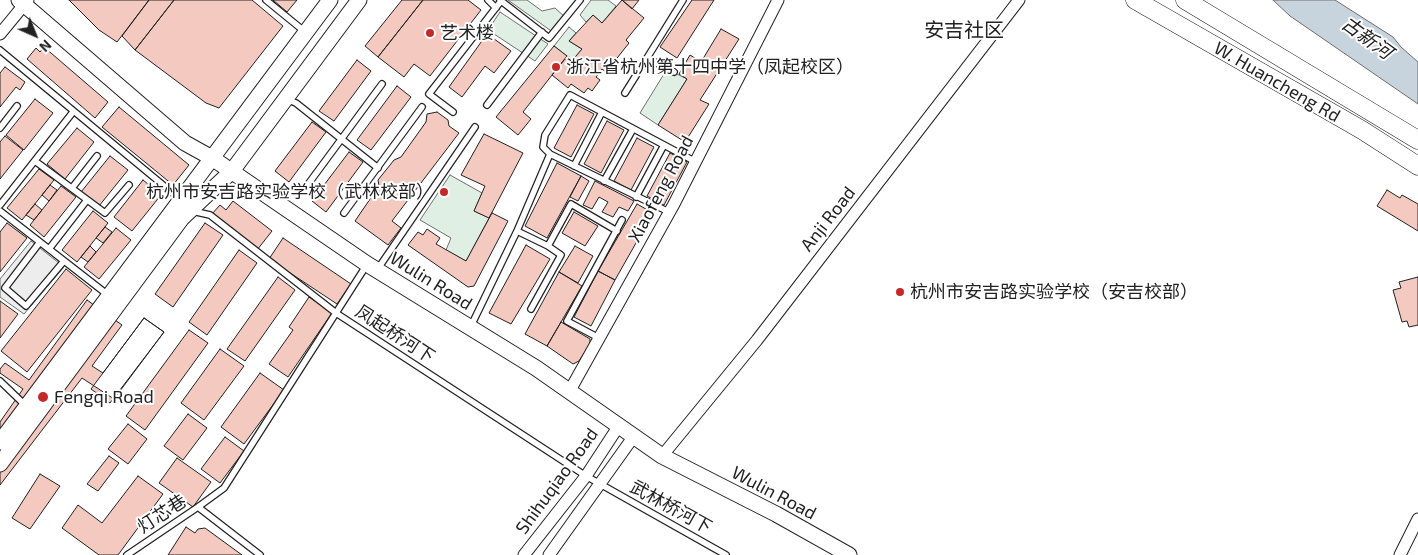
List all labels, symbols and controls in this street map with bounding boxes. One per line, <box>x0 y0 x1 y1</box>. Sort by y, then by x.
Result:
north arrow <box>10 10 60 60</box>
water label: 古新河 <box>1337 12 1397 64</box>
district label: 安吉社区 <box>924 18 1004 42</box>
place label: 艺术楼 <box>440 22 494 44</box>
marker: 艺术楼 <box>424 27 436 39</box>
text: N <box>36 37 55 56</box>
street label: W. Huancheng Rd <box>1210 37 1344 127</box>
place label: 浙江省杭州第十四中学（凤起校区） <box>566 56 854 78</box>
marker: 浙江省杭州第十四中学（凤起校区） <box>550 61 562 73</box>
street label: Xiaofeng Road <box>624 132 698 246</box>
place label: 杭州市安吉路实验学校（武林校部） <box>146 181 434 203</box>
street label: Anji Road <box>796 182 860 256</box>
marker: 杭州市安吉路实验学校（武林校部） <box>438 186 450 198</box>
street label: Wulin Road <box>386 247 476 315</box>
place label: 杭州市安吉路实验学校（安吉校部） <box>910 281 1198 303</box>
marker: 杭州市安吉路实验学校（安吉校部） <box>894 286 906 298</box>
street label: 凤起桥河下 <box>351 300 439 368</box>
place label: Fengqi Road <box>54 386 154 408</box>
marker: Fengqi Road <box>36 390 50 404</box>
street label: Shihuqiao Road <box>511 424 603 538</box>
street label: Wulin Road <box>728 462 820 524</box>
street label: 武林桥河下 <box>626 476 716 538</box>
street label: 灯芯巷 <box>133 490 191 538</box>

